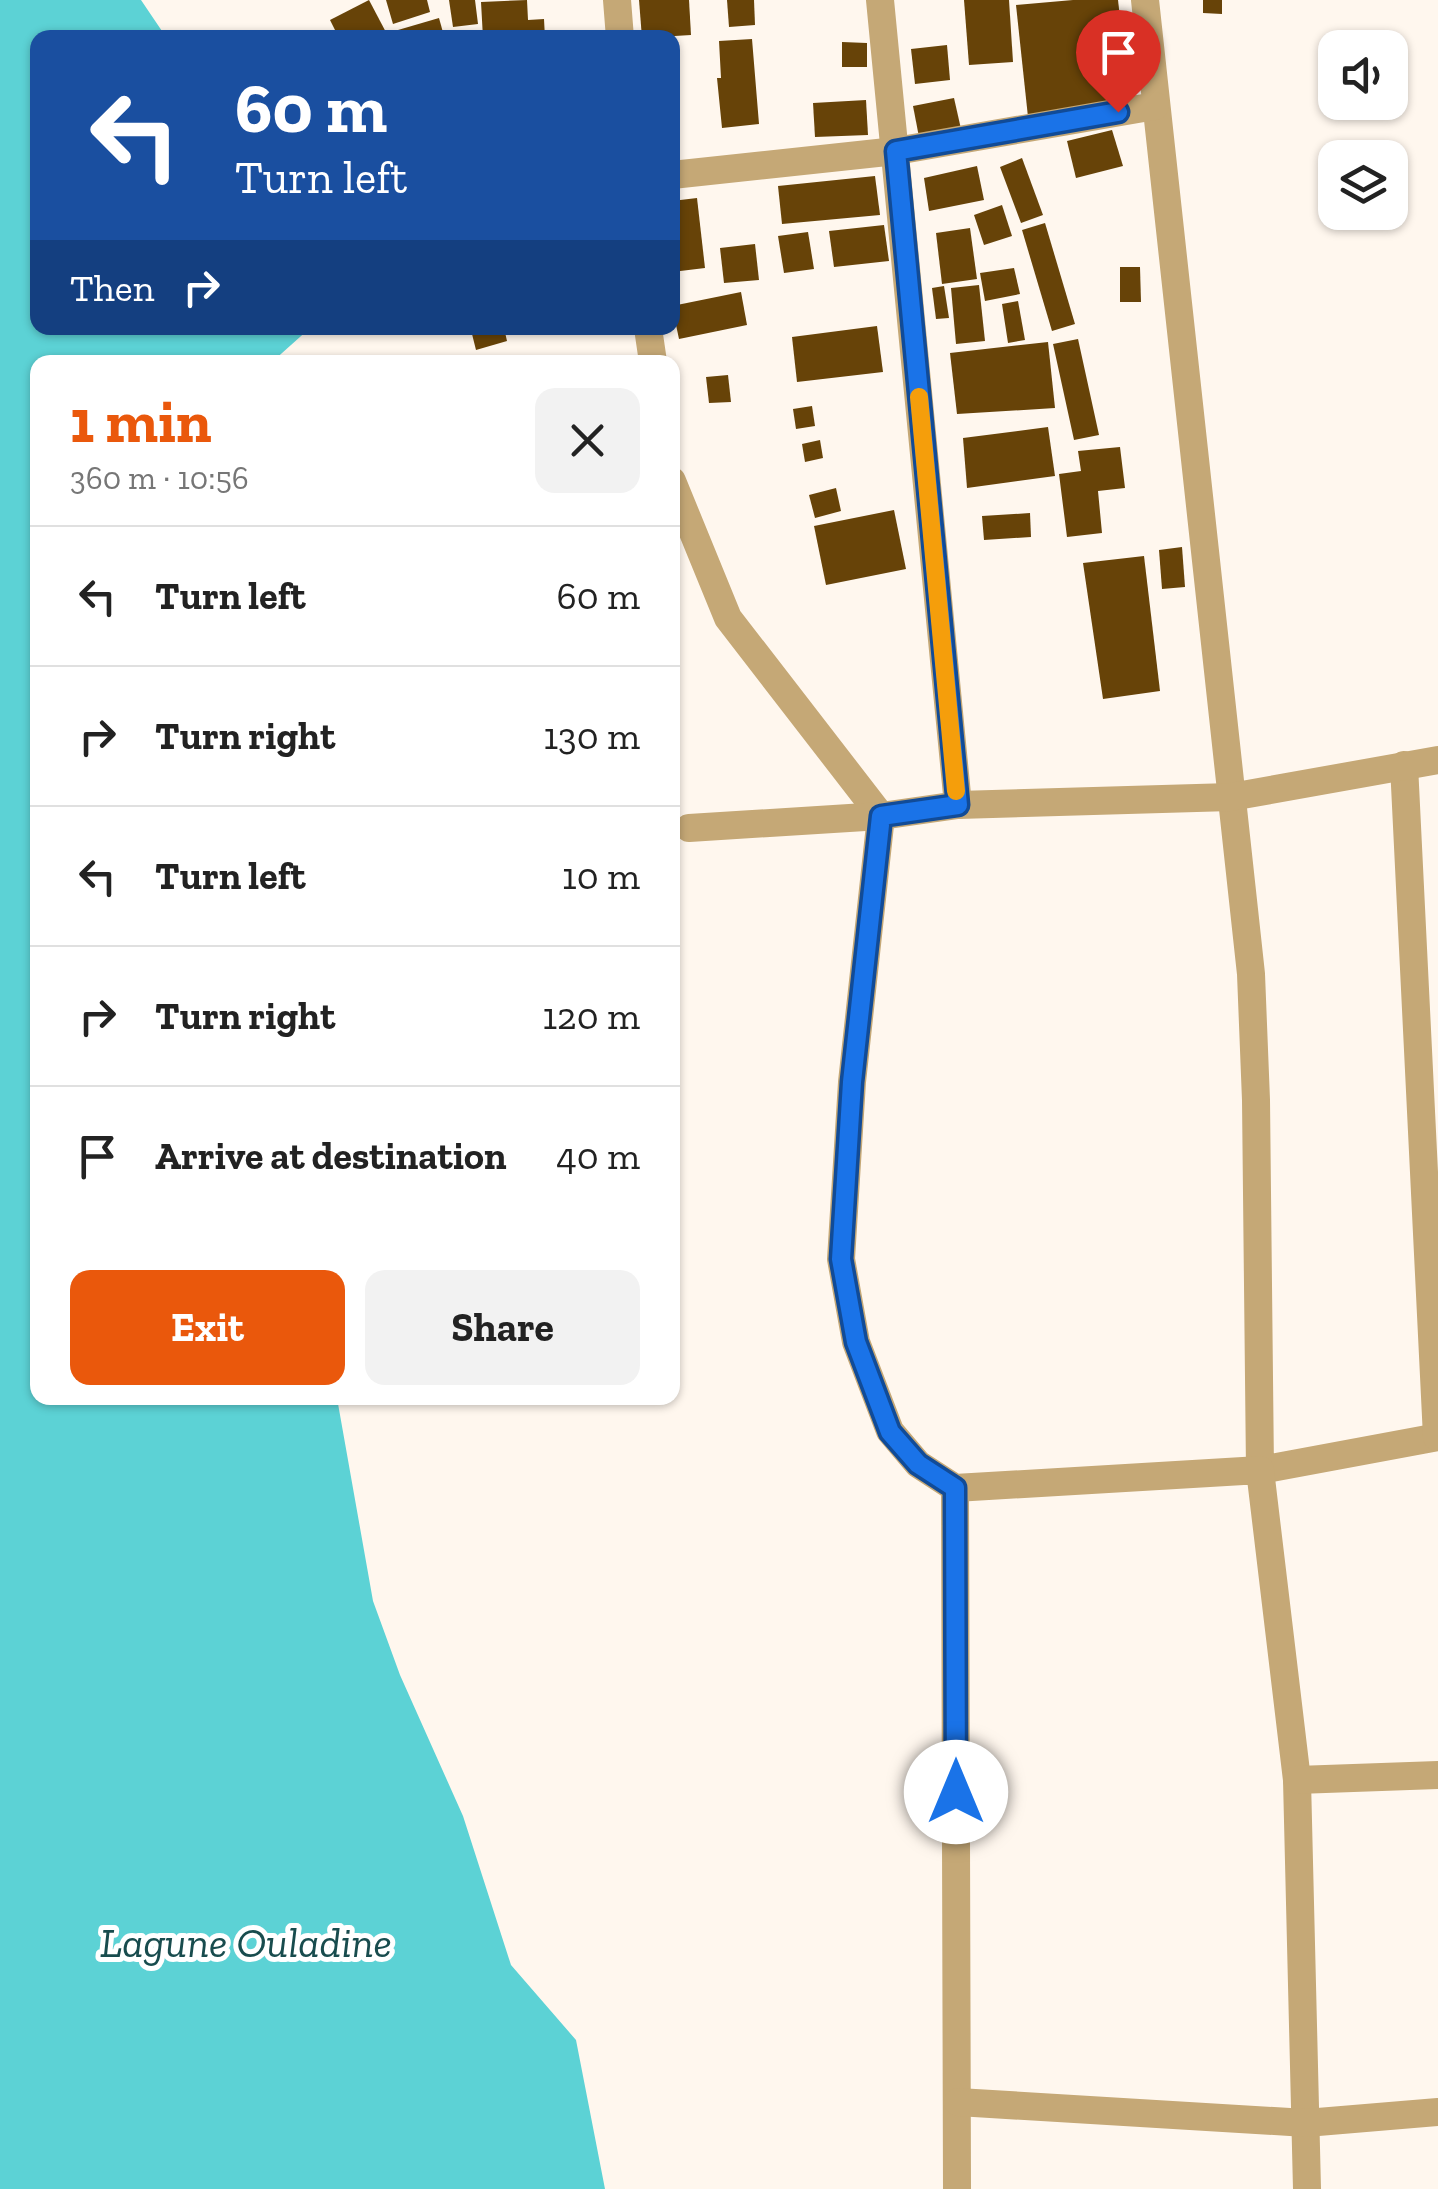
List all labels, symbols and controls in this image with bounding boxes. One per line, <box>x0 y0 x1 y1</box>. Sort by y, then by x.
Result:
pin <box>1076 10 1161 113</box>
icon: arrive <box>1091 25 1146 80</box>
map controls <box>1318 30 1408 230</box>
button: sound <box>1318 30 1408 120</box>
text: 60 m <box>235 66 387 150</box>
icon: left <box>70 70 200 200</box>
button: layers <box>1318 140 1408 230</box>
text: Turn left <box>235 151 407 205</box>
icon: right <box>174 260 229 315</box>
text: Then <box>70 265 154 311</box>
text: 1 min <box>70 385 212 457</box>
button: close <box>535 388 640 493</box>
text: 360 m · 10:56 <box>70 459 249 497</box>
icon: left <box>70 569 125 624</box>
text: Turn left <box>155 573 306 619</box>
text: 60 m <box>557 573 640 619</box>
icon: right <box>70 709 125 764</box>
text: Turn right <box>155 713 335 759</box>
text: 130 m <box>543 713 640 759</box>
icon: left <box>70 849 125 904</box>
text: Turn left <box>155 853 306 899</box>
text: 10 m <box>562 853 640 899</box>
icon: right <box>70 989 125 1044</box>
text: Turn right <box>155 993 335 1039</box>
text: 120 m <box>542 993 640 1039</box>
icon: arrive <box>70 1129 125 1184</box>
text: Arrive at destination <box>155 1133 506 1179</box>
text: 40 m <box>556 1133 640 1179</box>
button: Exit <box>70 1270 345 1385</box>
button: Share <box>365 1270 640 1385</box>
position arrow <box>904 1740 1008 1844</box>
water label: Lagune Ouladine <box>100 1917 392 1968</box>

